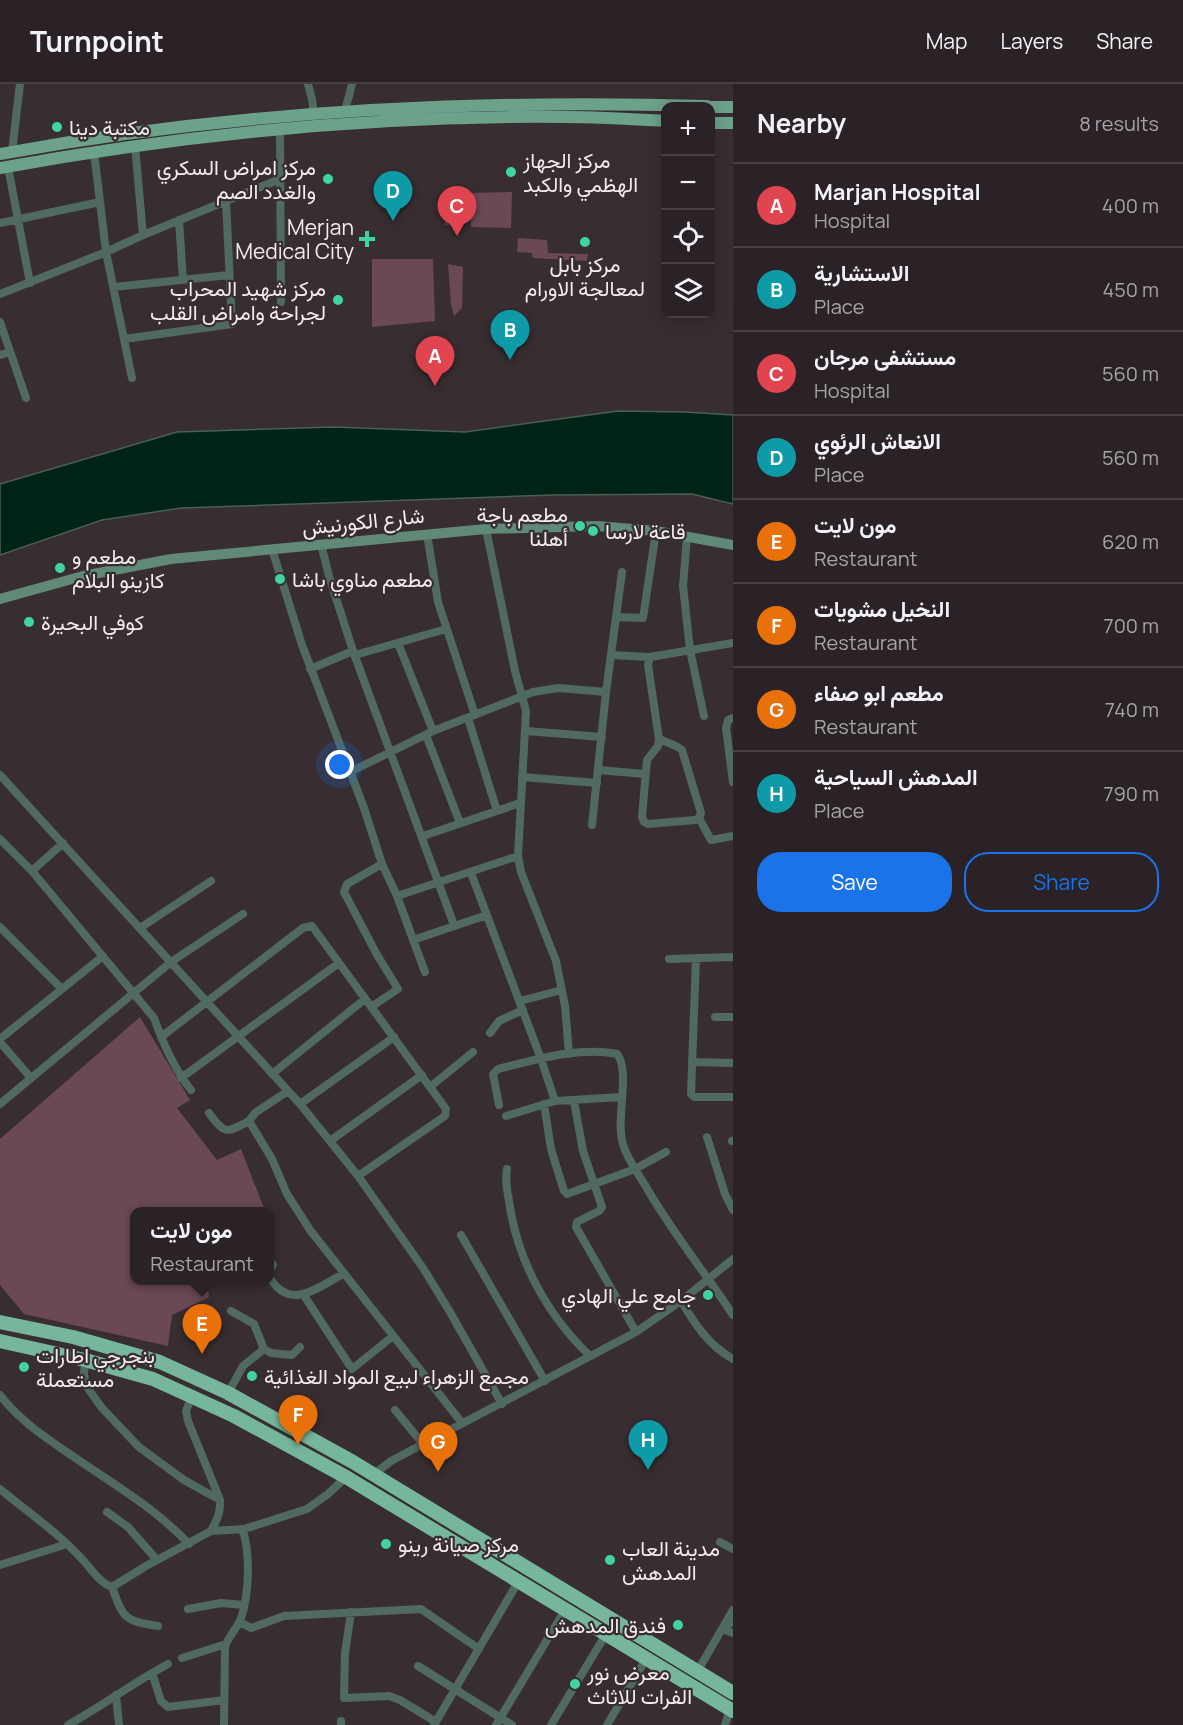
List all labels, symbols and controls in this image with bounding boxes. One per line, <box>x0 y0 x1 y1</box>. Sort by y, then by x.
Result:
text: Turnpoint <box>30 22 164 60</box>
text: Map <box>926 27 967 55</box>
text: Layers <box>1000 27 1063 55</box>
text: Share <box>1096 27 1153 55</box>
map controls <box>661 102 715 318</box>
button: + <box>661 102 715 156</box>
text: Nearby <box>757 105 846 141</box>
text: 8 results <box>1079 110 1159 137</box>
place label: مكتبة دينا <box>69 113 150 141</box>
marker: مكتبة دينا <box>50 120 64 134</box>
place label: مركز الجهاز الهظمي والكبد <box>522 146 638 202</box>
place label: مركز امراض السكري والغدد الصم <box>157 153 316 206</box>
button: − <box>661 156 715 210</box>
marker: مركز الجهاز الهظمي والكبد <box>504 165 518 179</box>
marker: مركز امراض السكري والغدد الصم <box>321 172 335 186</box>
pin: D <box>374 172 412 221</box>
text: Marjan Hospital <box>814 177 981 207</box>
pin: C <box>438 186 476 236</box>
text: A <box>770 192 783 219</box>
text: 400 m <box>1102 192 1159 219</box>
text: Hospital <box>814 207 890 234</box>
button: locate <box>661 210 715 264</box>
place label: Merjan Medical City <box>235 213 354 265</box>
marker: Merjan Medical City <box>358 230 376 248</box>
marker: مركز بابل لمعالجة الاورام <box>578 235 592 249</box>
place label: مركز بابل لمعالجة الاورام <box>525 250 645 303</box>
text: الاستشارية <box>814 258 910 288</box>
button: layers <box>661 264 715 318</box>
place label: مركز شهيد المحراب لجراحة وامراض القلب <box>150 274 326 326</box>
text: B <box>770 276 783 303</box>
text: 450 m <box>1103 276 1159 303</box>
marker: مركز شهيد المحراب لجراحة وامراض القلب <box>331 293 345 307</box>
text: Place <box>814 293 864 320</box>
pin: B <box>490 310 530 360</box>
pin: A <box>416 336 454 386</box>
text: مستشفى مرجان <box>814 342 956 372</box>
text: C <box>769 360 784 387</box>
text: 560 m <box>1102 360 1159 387</box>
text: Hospital <box>814 377 890 404</box>
text: الانعاش الرئوي <box>814 426 941 456</box>
text: D <box>769 444 784 471</box>
text: 560 m <box>1102 444 1159 471</box>
text: Place <box>814 461 864 488</box>
place label: مطعم باجة أهلنا <box>476 500 568 552</box>
street label: شارع الكورنيش <box>300 501 426 542</box>
text: مون لايت <box>814 510 896 540</box>
place label: قاعة لارسا <box>605 517 686 545</box>
marker: مطعم باجة أهلنا <box>573 519 587 533</box>
marker: قاعة لارسا <box>586 524 600 538</box>
text: E <box>771 528 782 555</box>
text: 620 m <box>1102 528 1159 555</box>
place label: مطعم و كازينو البلام <box>72 542 165 595</box>
text: Restaurant <box>814 545 918 572</box>
marker: مطعم و كازينو البلام <box>53 561 67 575</box>
place label: مطعم مناوي باشا <box>292 565 433 597</box>
marker: مطعم مناوي باشا <box>273 572 287 586</box>
text: النخيل مشويات <box>814 594 950 624</box>
place label: كوفي البحيرة <box>41 608 144 640</box>
text: F <box>771 612 782 639</box>
text: 700 m <box>1104 612 1159 639</box>
marker: كوفي البحيرة <box>22 615 36 629</box>
text: Restaurant <box>814 629 918 656</box>
text: مطعم ابو صفاء <box>814 678 944 708</box>
text: G <box>769 696 784 723</box>
text: 740 m <box>1105 696 1159 723</box>
text: Restaurant <box>814 713 918 740</box>
your location <box>325 750 354 779</box>
text: المدهش السياحية <box>814 762 978 792</box>
text: H <box>769 780 784 807</box>
text: 790 m <box>1103 780 1159 807</box>
text: Place <box>814 797 864 824</box>
button: Save <box>757 852 952 912</box>
button: Share <box>964 852 1159 912</box>
popup <box>130 1207 274 1285</box>
text: مون لايت <box>150 1215 233 1245</box>
text: Restaurant <box>150 1250 254 1277</box>
place label: جامع علي الهادي <box>561 1281 696 1313</box>
marker: جامع علي الهادي <box>701 1288 715 1302</box>
pin: E <box>182 1304 222 1354</box>
place label: بنجرجي اطارات مستعملة <box>36 1341 155 1393</box>
marker: بنجرجي اطارات مستعملة <box>17 1360 31 1374</box>
place label: مجمع الزهراء لبيع المواد الغذائية <box>264 1362 529 1391</box>
marker: مجمع الزهراء لبيع المواد الغذائية <box>245 1369 259 1383</box>
pin: F <box>278 1396 318 1445</box>
pin: H <box>628 1420 668 1470</box>
pin: G <box>418 1422 458 1472</box>
place label: مركز صيانة رينو <box>398 1530 519 1558</box>
place label: مدينة العاب المدهش <box>622 1534 720 1586</box>
marker: مركز صيانة رينو <box>379 1537 393 1551</box>
marker: مدينة العاب المدهش <box>603 1553 617 1567</box>
place label: فندق المدهش <box>545 1611 666 1639</box>
marker: فندق المدهش <box>671 1618 685 1632</box>
place label: معرض نور الفرات للاثاث <box>586 1658 692 1710</box>
marker: معرض نور الفرات للاثاث <box>568 1677 582 1691</box>

